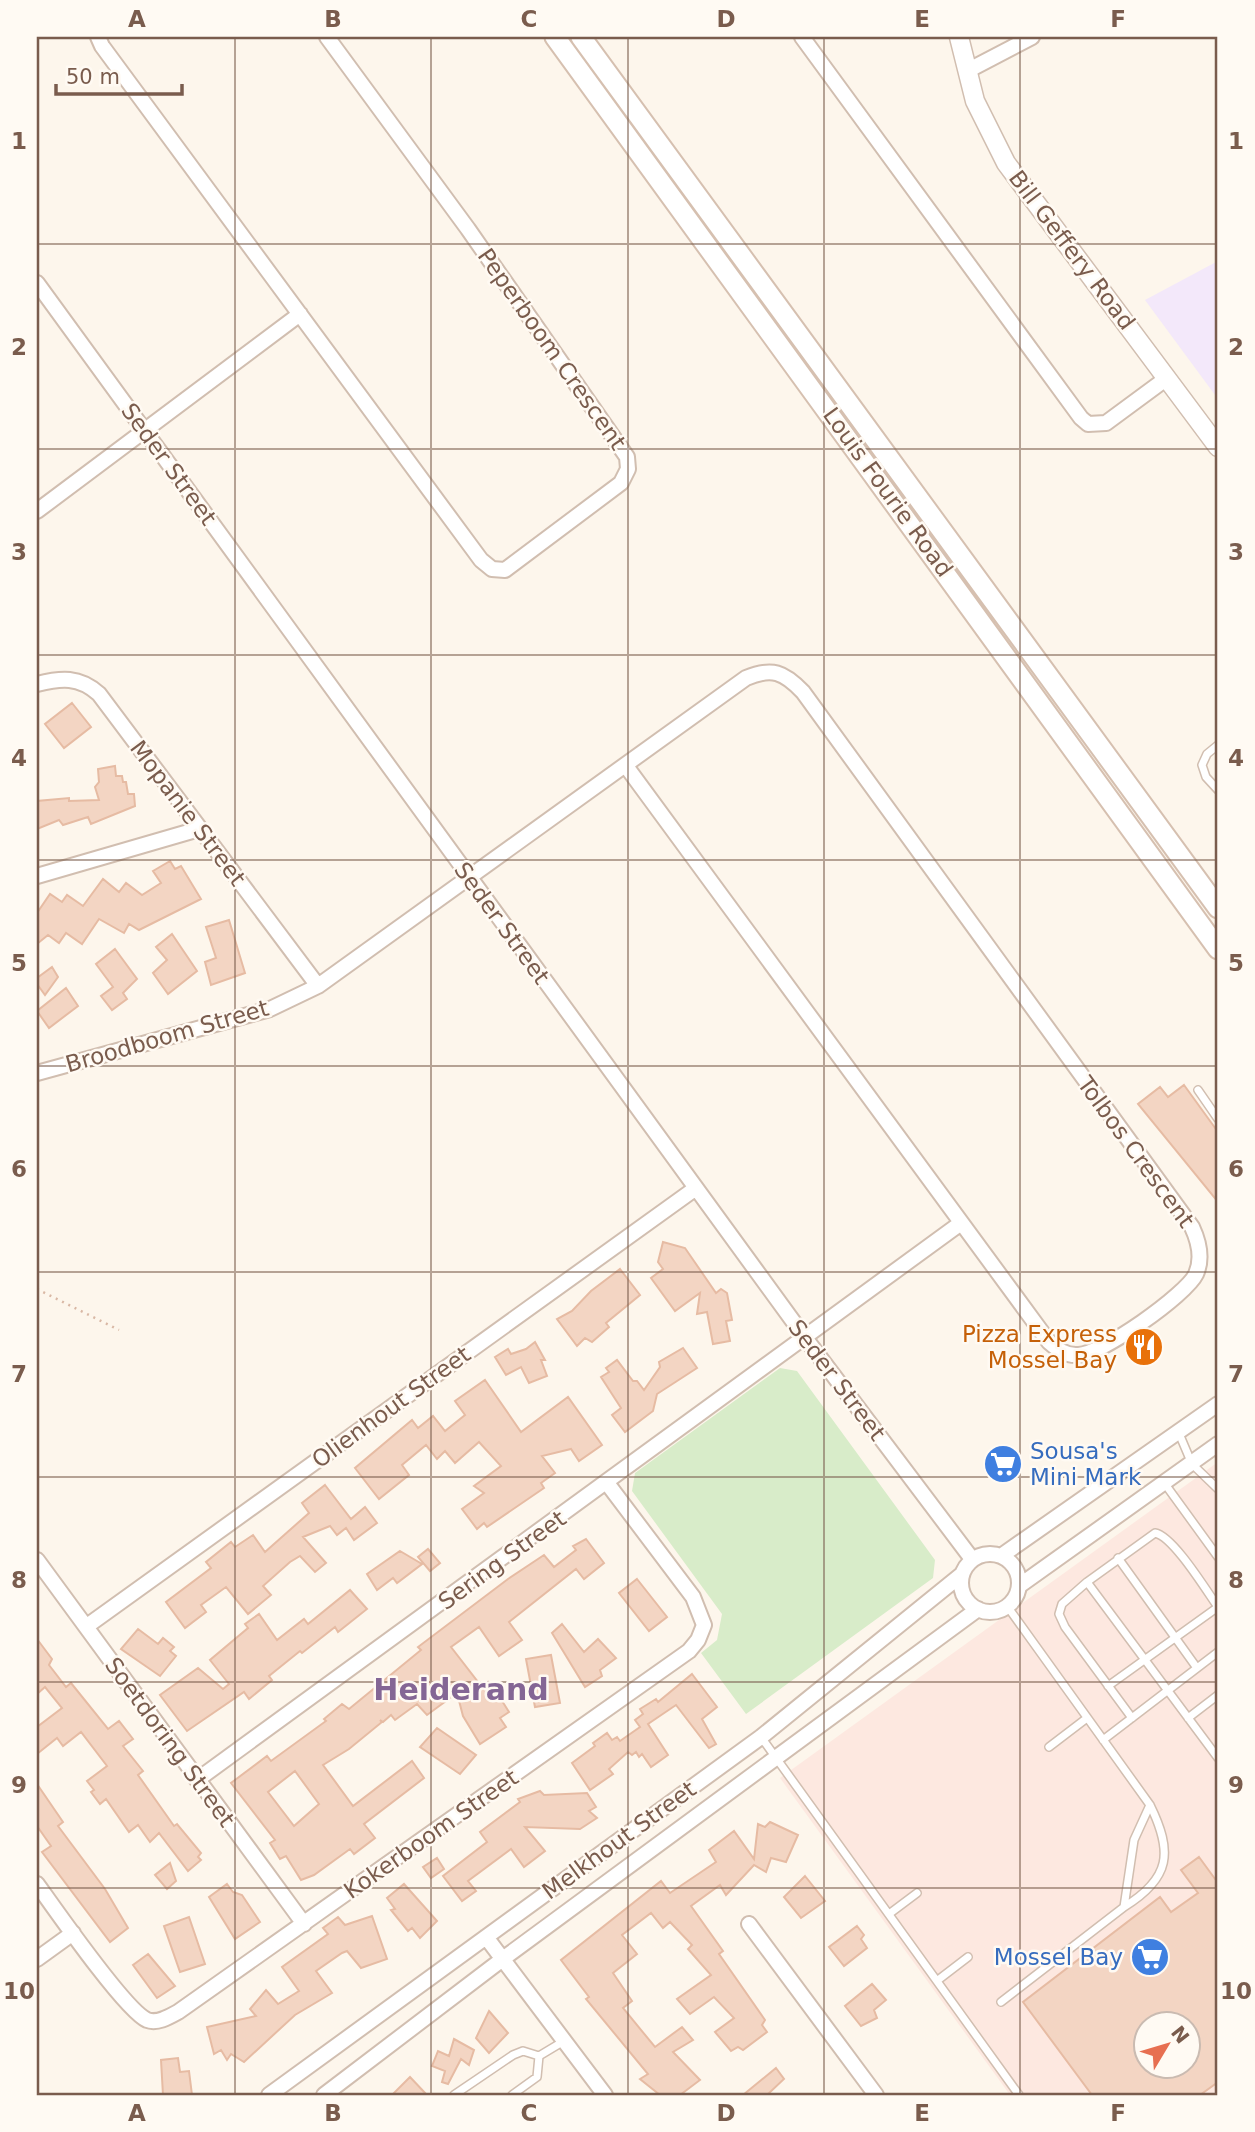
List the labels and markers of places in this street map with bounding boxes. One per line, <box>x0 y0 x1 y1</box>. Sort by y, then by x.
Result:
place label: Pizza Express Mossel Bay <box>962 1321 1117 1373</box>
restaurant icon: Pizza Express Mossel Bay <box>1123 1326 1165 1368</box>
place label: Sousa's Mini Mark <box>1030 1438 1142 1490</box>
supermarket icon: Sousa's Mini Mark <box>982 1443 1024 1485</box>
supermarket icon: Mossel Bay <box>1129 1936 1171 1978</box>
place label: Mossel Bay <box>994 1944 1123 1970</box>

